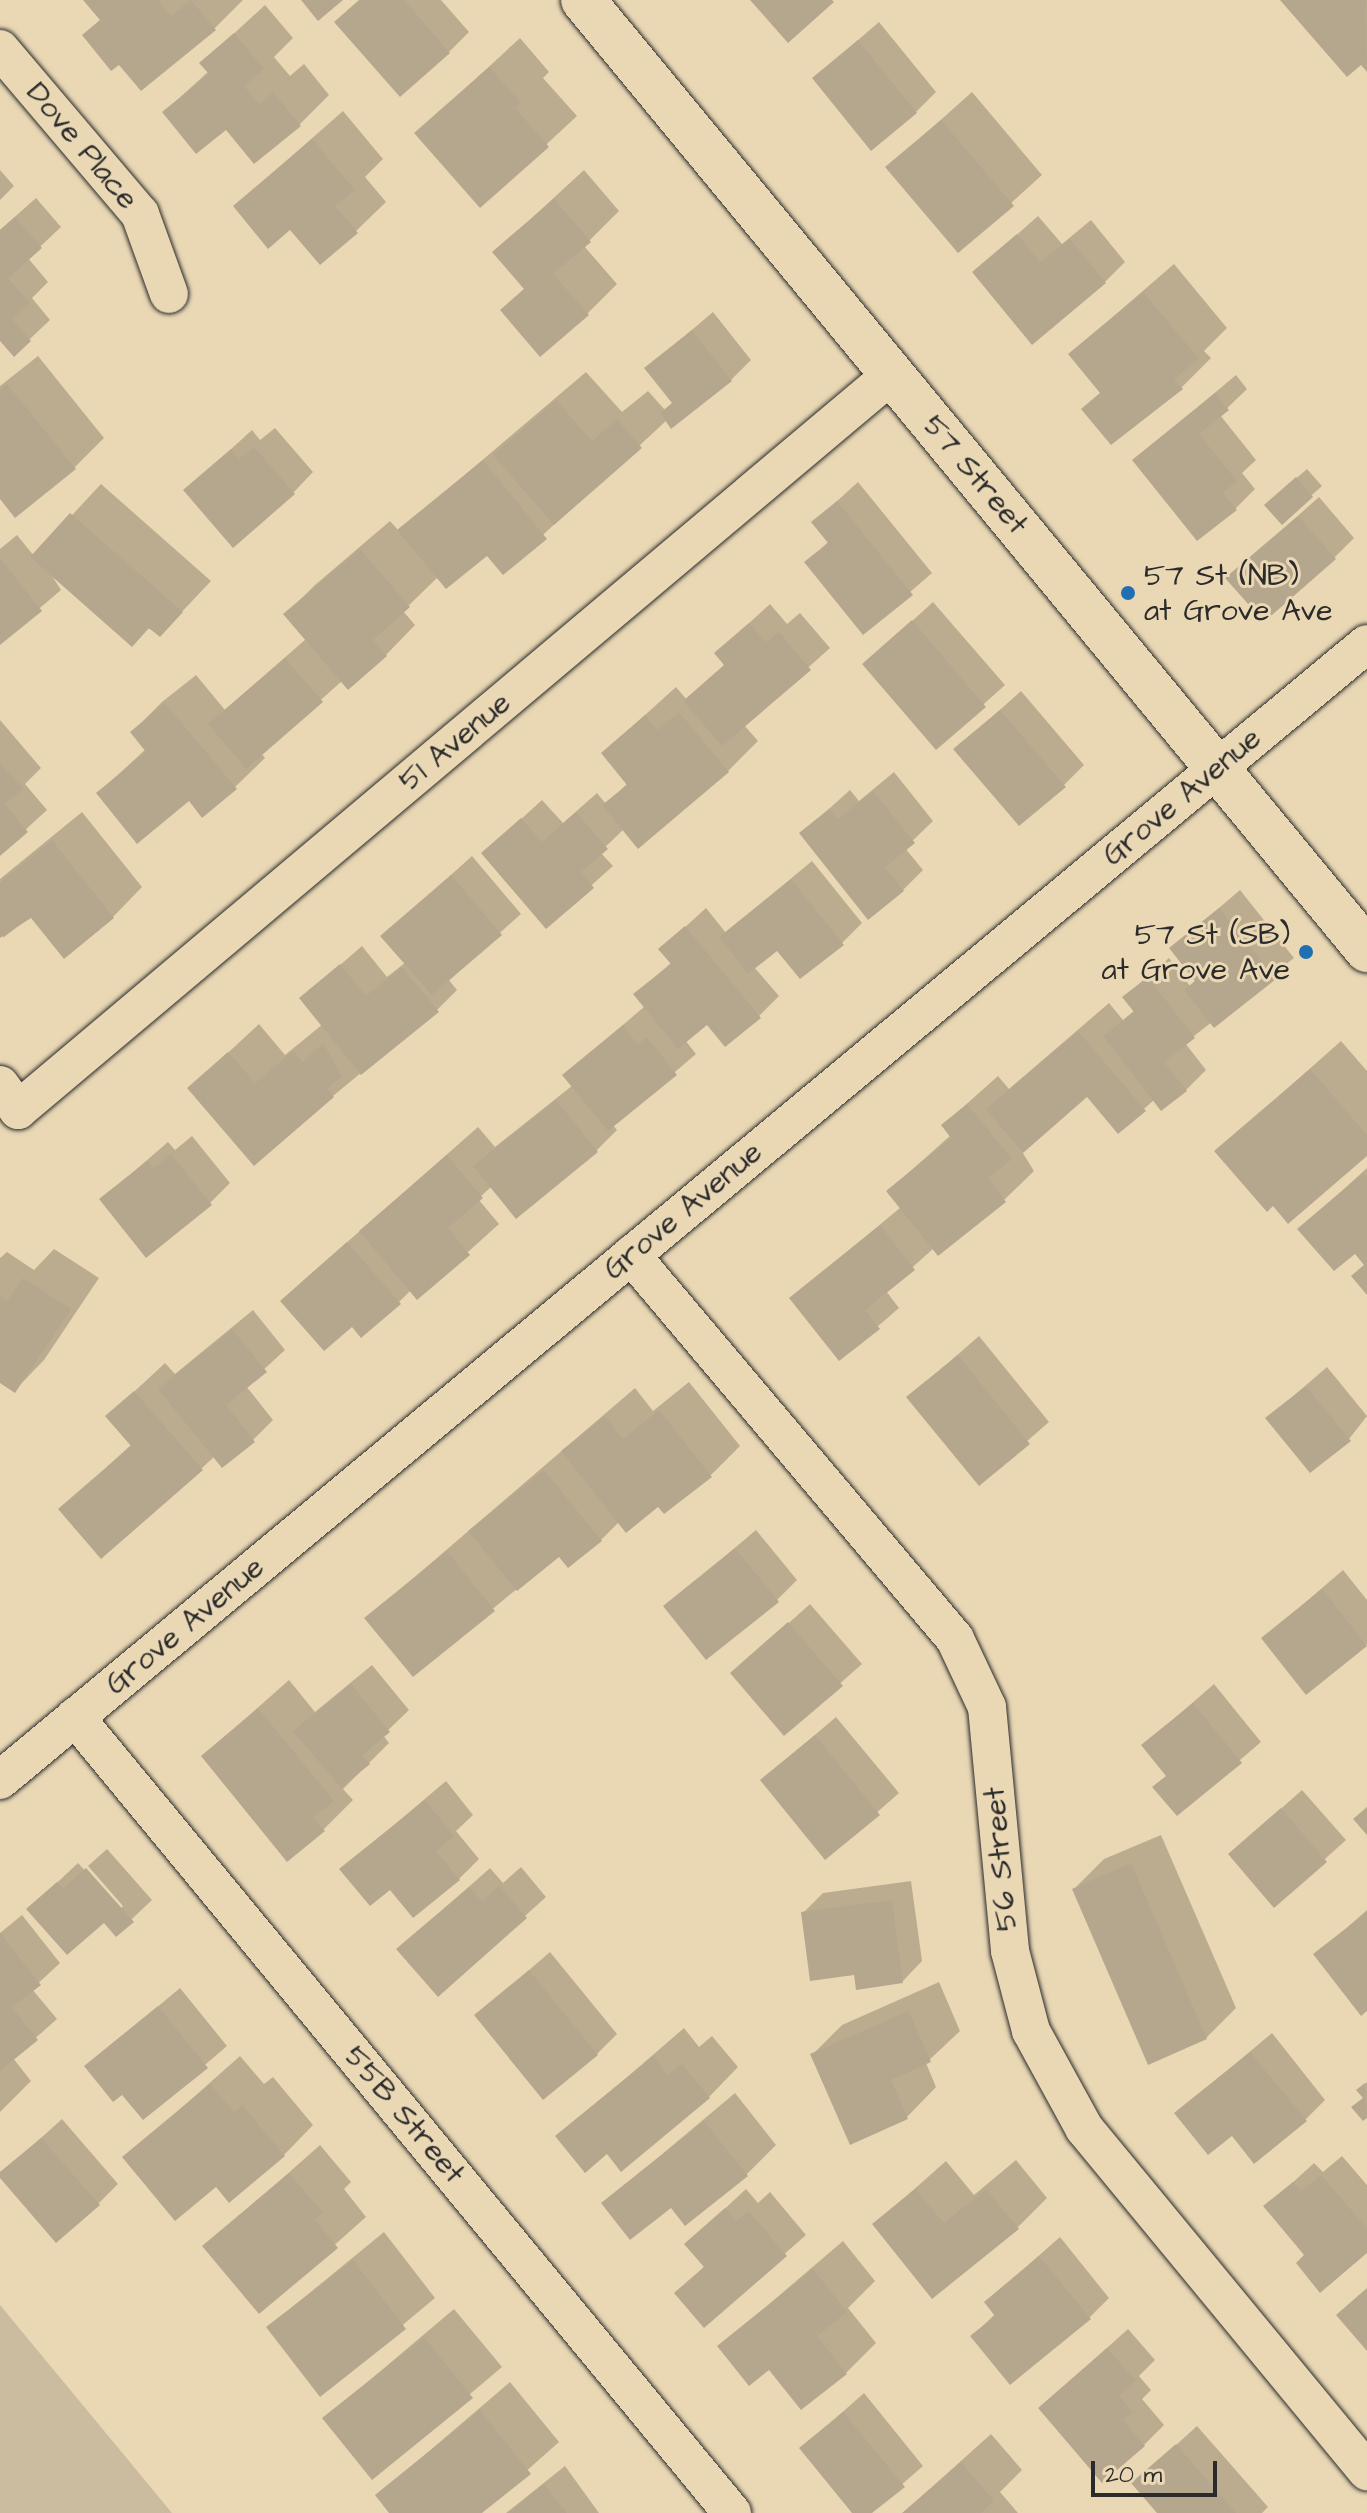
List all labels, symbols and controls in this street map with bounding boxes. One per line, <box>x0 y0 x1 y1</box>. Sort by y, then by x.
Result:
street label: Dove Place <box>19 75 145 217</box>
street label: 57 Street <box>915 408 1035 542</box>
place label: 57 St (NB) at Grove Ave <box>1144 558 1332 628</box>
marker: 57 St (NB) at Grove Ave <box>1119 584 1137 602</box>
street label: 51 Avenue <box>392 685 518 799</box>
street label: Grove Avenue <box>1096 720 1268 874</box>
place label: 57 St (SB) at Grove Ave <box>1102 917 1290 988</box>
marker: 57 St (SB) at Grove Ave <box>1297 943 1315 961</box>
street label: Grove Avenue <box>597 1134 769 1288</box>
street label: Grove Avenue <box>99 1549 271 1703</box>
street label: 56 Street <box>977 1785 1025 1933</box>
street label: 55B Street <box>336 2039 472 2191</box>
scale bar <box>1095 2445 1221 2495</box>
text: 20 m <box>1105 2458 1162 2492</box>

